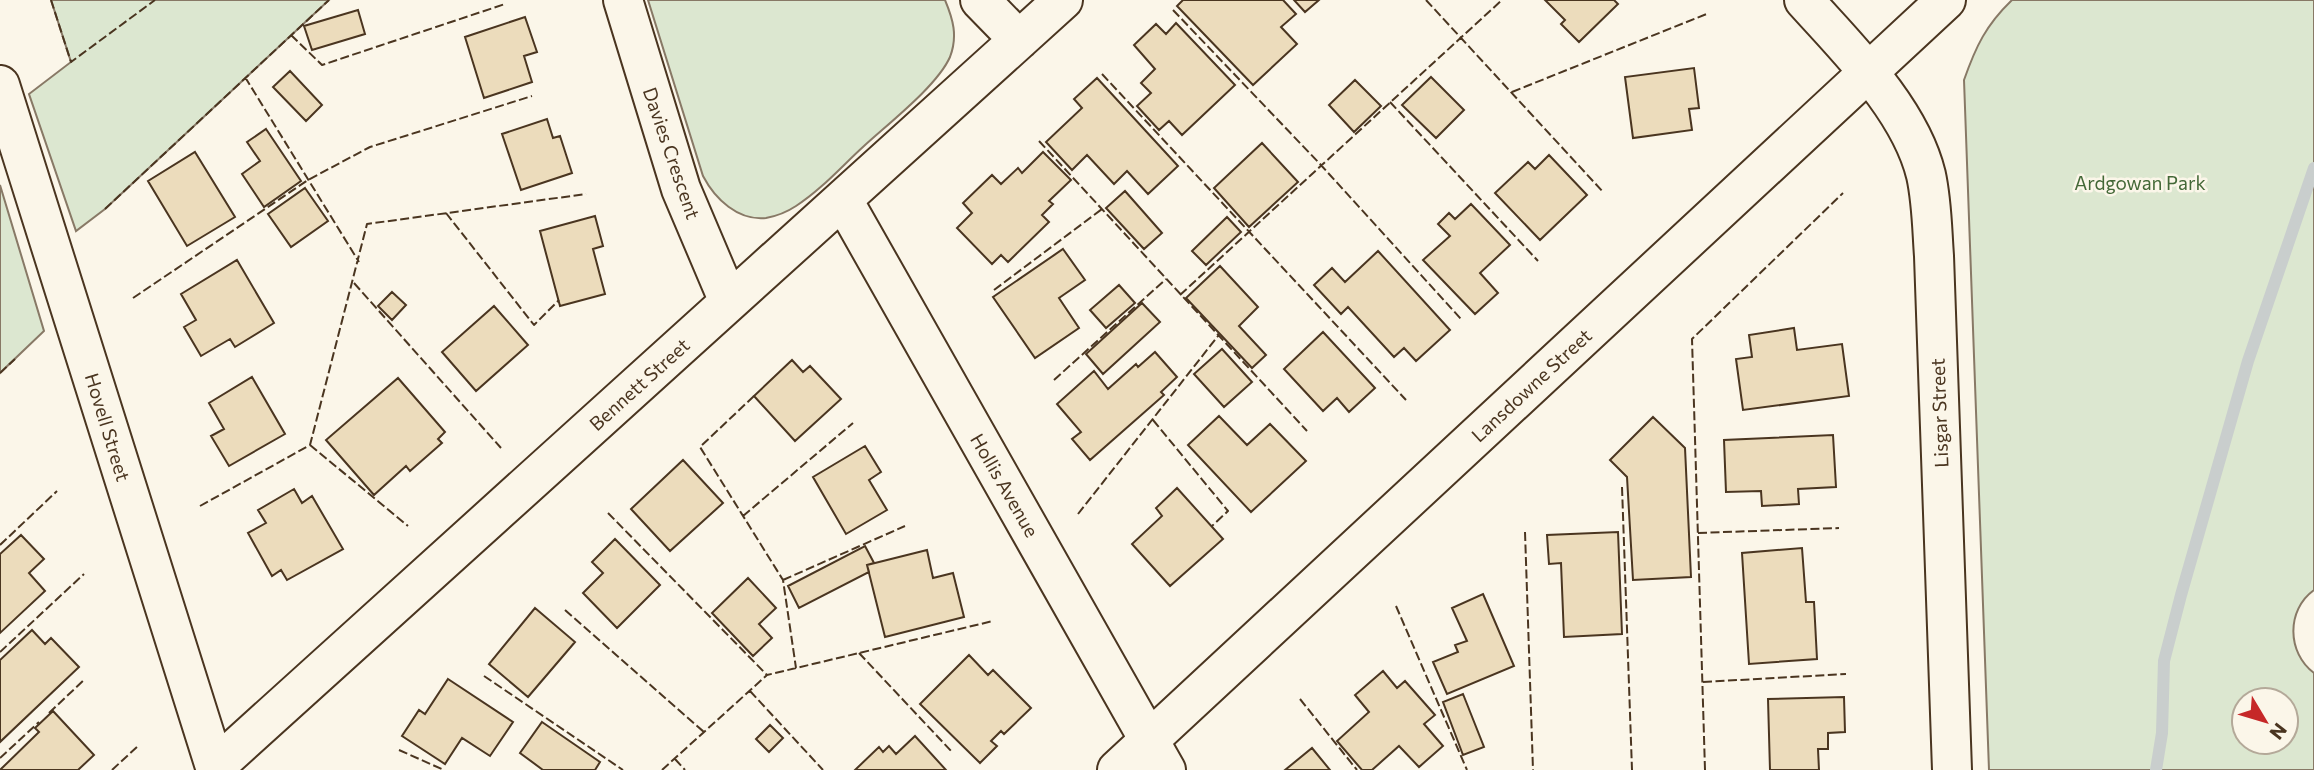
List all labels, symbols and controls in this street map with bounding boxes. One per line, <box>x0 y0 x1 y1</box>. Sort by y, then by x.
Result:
street label: Davies Crescent <box>639 84 705 222</box>
park label: Ardgowan Park <box>2074 171 2206 194</box>
street label: Lansdowne Street <box>1466 323 1596 447</box>
street label: Bennett Street <box>584 333 694 435</box>
street label: Lisgar Street <box>1926 358 1952 468</box>
street label: Hovell Street <box>81 370 135 484</box>
street label: Hollis Avenue <box>966 429 1044 541</box>
north arrow <box>2230 686 2300 756</box>
text: N <box>2265 719 2292 744</box>

